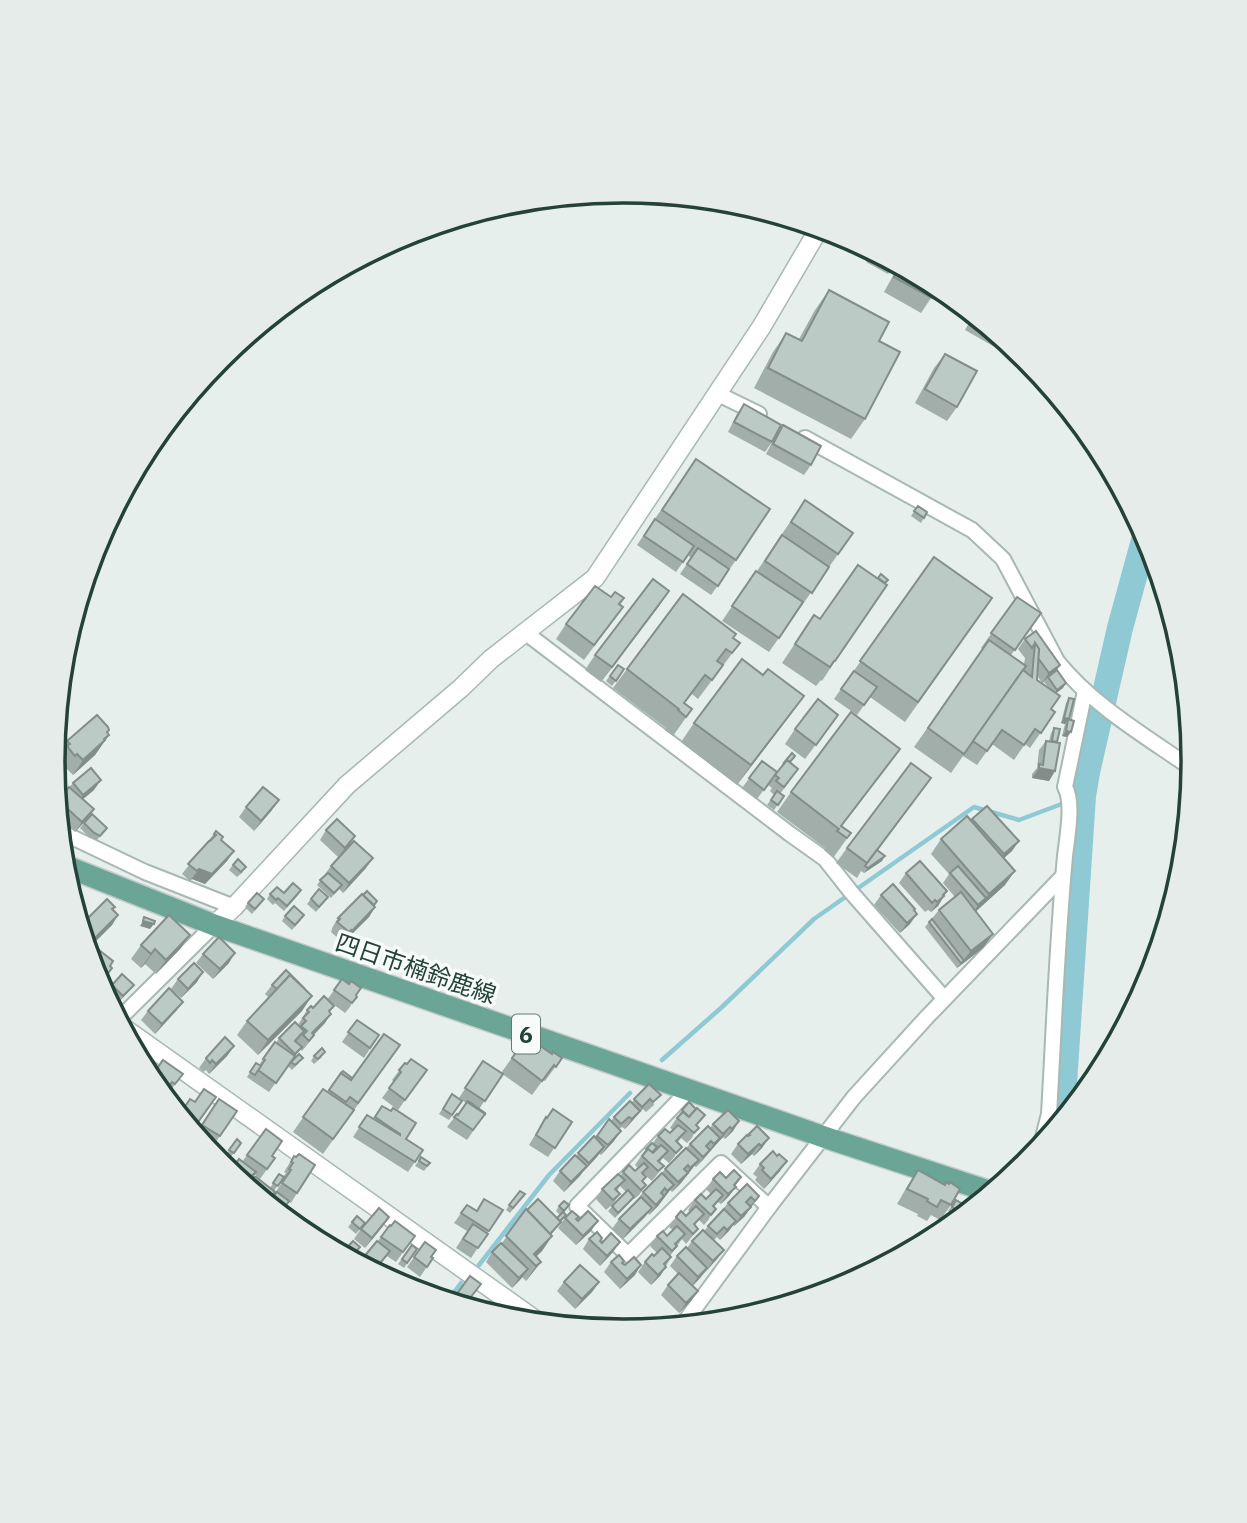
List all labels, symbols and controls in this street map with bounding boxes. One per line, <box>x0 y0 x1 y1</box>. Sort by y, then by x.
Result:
street label: 四日市楠鈴鹿線 <box>331 926 501 1010</box>
road number: 6 <box>512 1015 540 1054</box>

